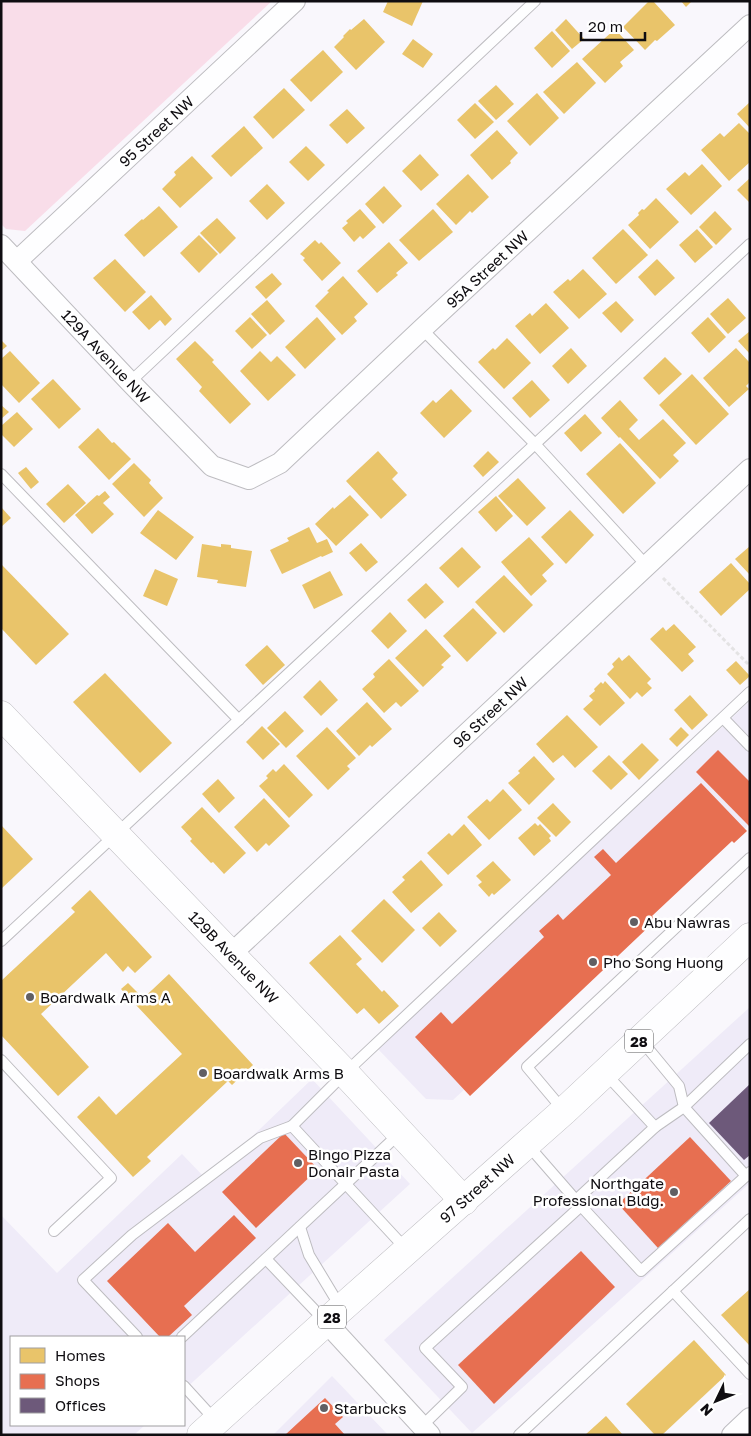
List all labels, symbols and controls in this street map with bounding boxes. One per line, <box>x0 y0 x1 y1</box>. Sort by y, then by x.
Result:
scale bar <box>581 10 645 42</box>
text: 20 m <box>588 17 623 35</box>
street label: 95 Street NW <box>115 92 197 170</box>
street label: 95A Street NW <box>442 226 532 312</box>
street label: 129A Avenue NW <box>58 305 154 407</box>
street label: 96 Street NW <box>449 673 531 751</box>
street label: 129B Avenue NW <box>185 907 283 1007</box>
place label: Abu Nawras <box>644 913 730 931</box>
marker: Abu Nawras <box>628 916 640 928</box>
place label: Pho Song Huong <box>603 953 724 971</box>
marker: Pho Song Huong <box>587 956 599 968</box>
place label: Boardwalk Arms A <box>40 988 171 1006</box>
marker: Boardwalk Arms A <box>24 991 36 1003</box>
road number: 28 <box>625 1030 653 1052</box>
place label: Boardwalk Arms B <box>213 1064 344 1082</box>
marker: Boardwalk Arms B <box>197 1067 209 1079</box>
place label: Bingo Pizza Donair Pasta <box>308 1145 399 1180</box>
street label: 97 Street NW <box>436 1150 518 1226</box>
marker: Bingo Pizza Donair Pasta <box>292 1157 304 1169</box>
place label: Northgate Professional Bldg. <box>533 1174 664 1209</box>
marker: Northgate Professional Bldg. <box>668 1186 680 1198</box>
road number: 28 <box>318 1305 346 1328</box>
legend <box>10 1336 185 1426</box>
text: Homes <box>55 1346 105 1364</box>
text: Shops <box>55 1371 100 1389</box>
north arrow <box>691 1376 741 1426</box>
text: Offices <box>55 1396 106 1414</box>
place label: Starbucks <box>334 1399 407 1417</box>
text: N <box>696 1401 716 1420</box>
marker: Starbucks <box>318 1402 330 1414</box>

